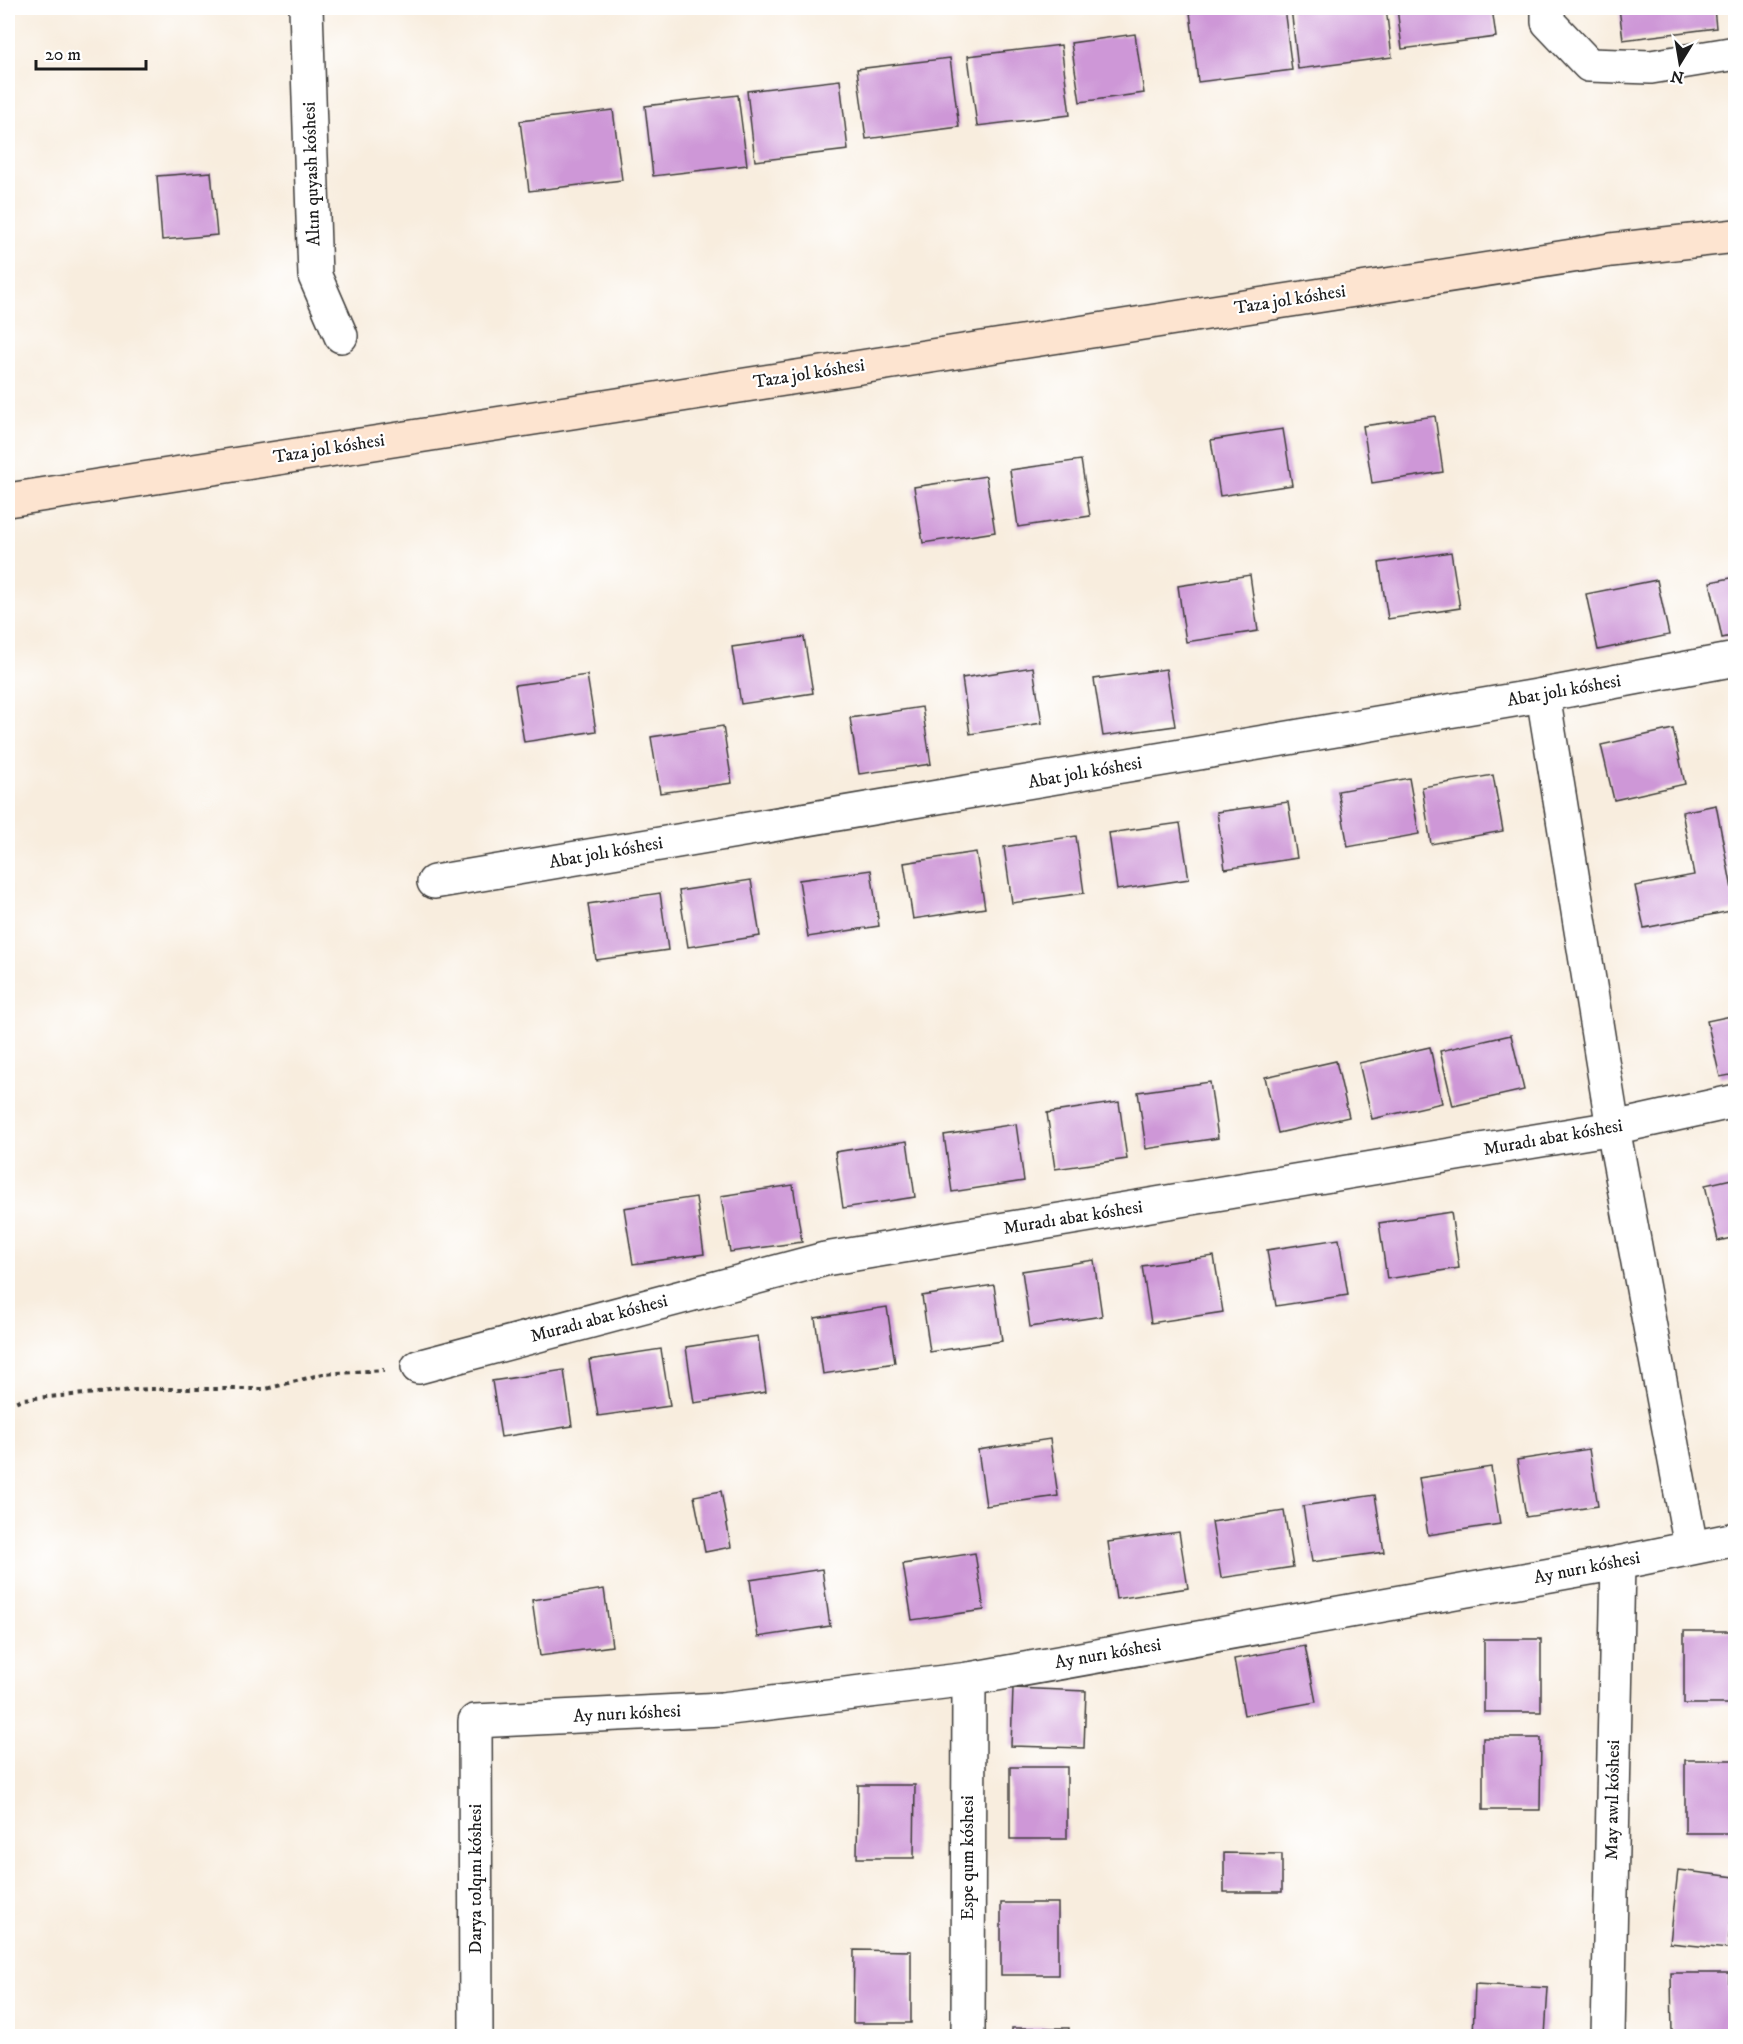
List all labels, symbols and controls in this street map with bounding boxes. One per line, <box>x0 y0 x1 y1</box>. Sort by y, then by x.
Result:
scale bar <box>36 33 146 71</box>
north arrow <box>1650 33 1710 93</box>
text: 20 m <box>45 44 81 66</box>
text: N <box>1669 66 1686 88</box>
street label: Altın quyash kóshesi <box>298 101 326 247</box>
street label: Taza jol kóshesi <box>1233 280 1347 320</box>
street label: Taza jol kóshesi <box>752 354 866 394</box>
street label: Taza jol kóshesi <box>272 429 386 469</box>
street label: Abat jolı kóshesi <box>1505 670 1623 712</box>
street label: Abat jolı kóshesi <box>1026 752 1144 794</box>
street label: Abat jolı kóshesi <box>547 832 665 874</box>
street label: Muradı abat kóshesi <box>1482 1115 1624 1161</box>
street label: Muradı abat kóshesi <box>1002 1196 1144 1240</box>
street label: Muradı abat kóshesi <box>528 1290 670 1348</box>
street label: Ay nurı kóshesi <box>1532 1547 1642 1589</box>
street label: Ay nurı kóshesi <box>1053 1634 1163 1674</box>
street label: Ay nurı kóshesi <box>573 1700 681 1728</box>
street label: May awıl kóshesi <box>1601 1740 1625 1860</box>
street label: Espe qum kóshesi <box>957 1795 979 1921</box>
street label: Darya tolqını kóshesi <box>465 1804 487 1954</box>

